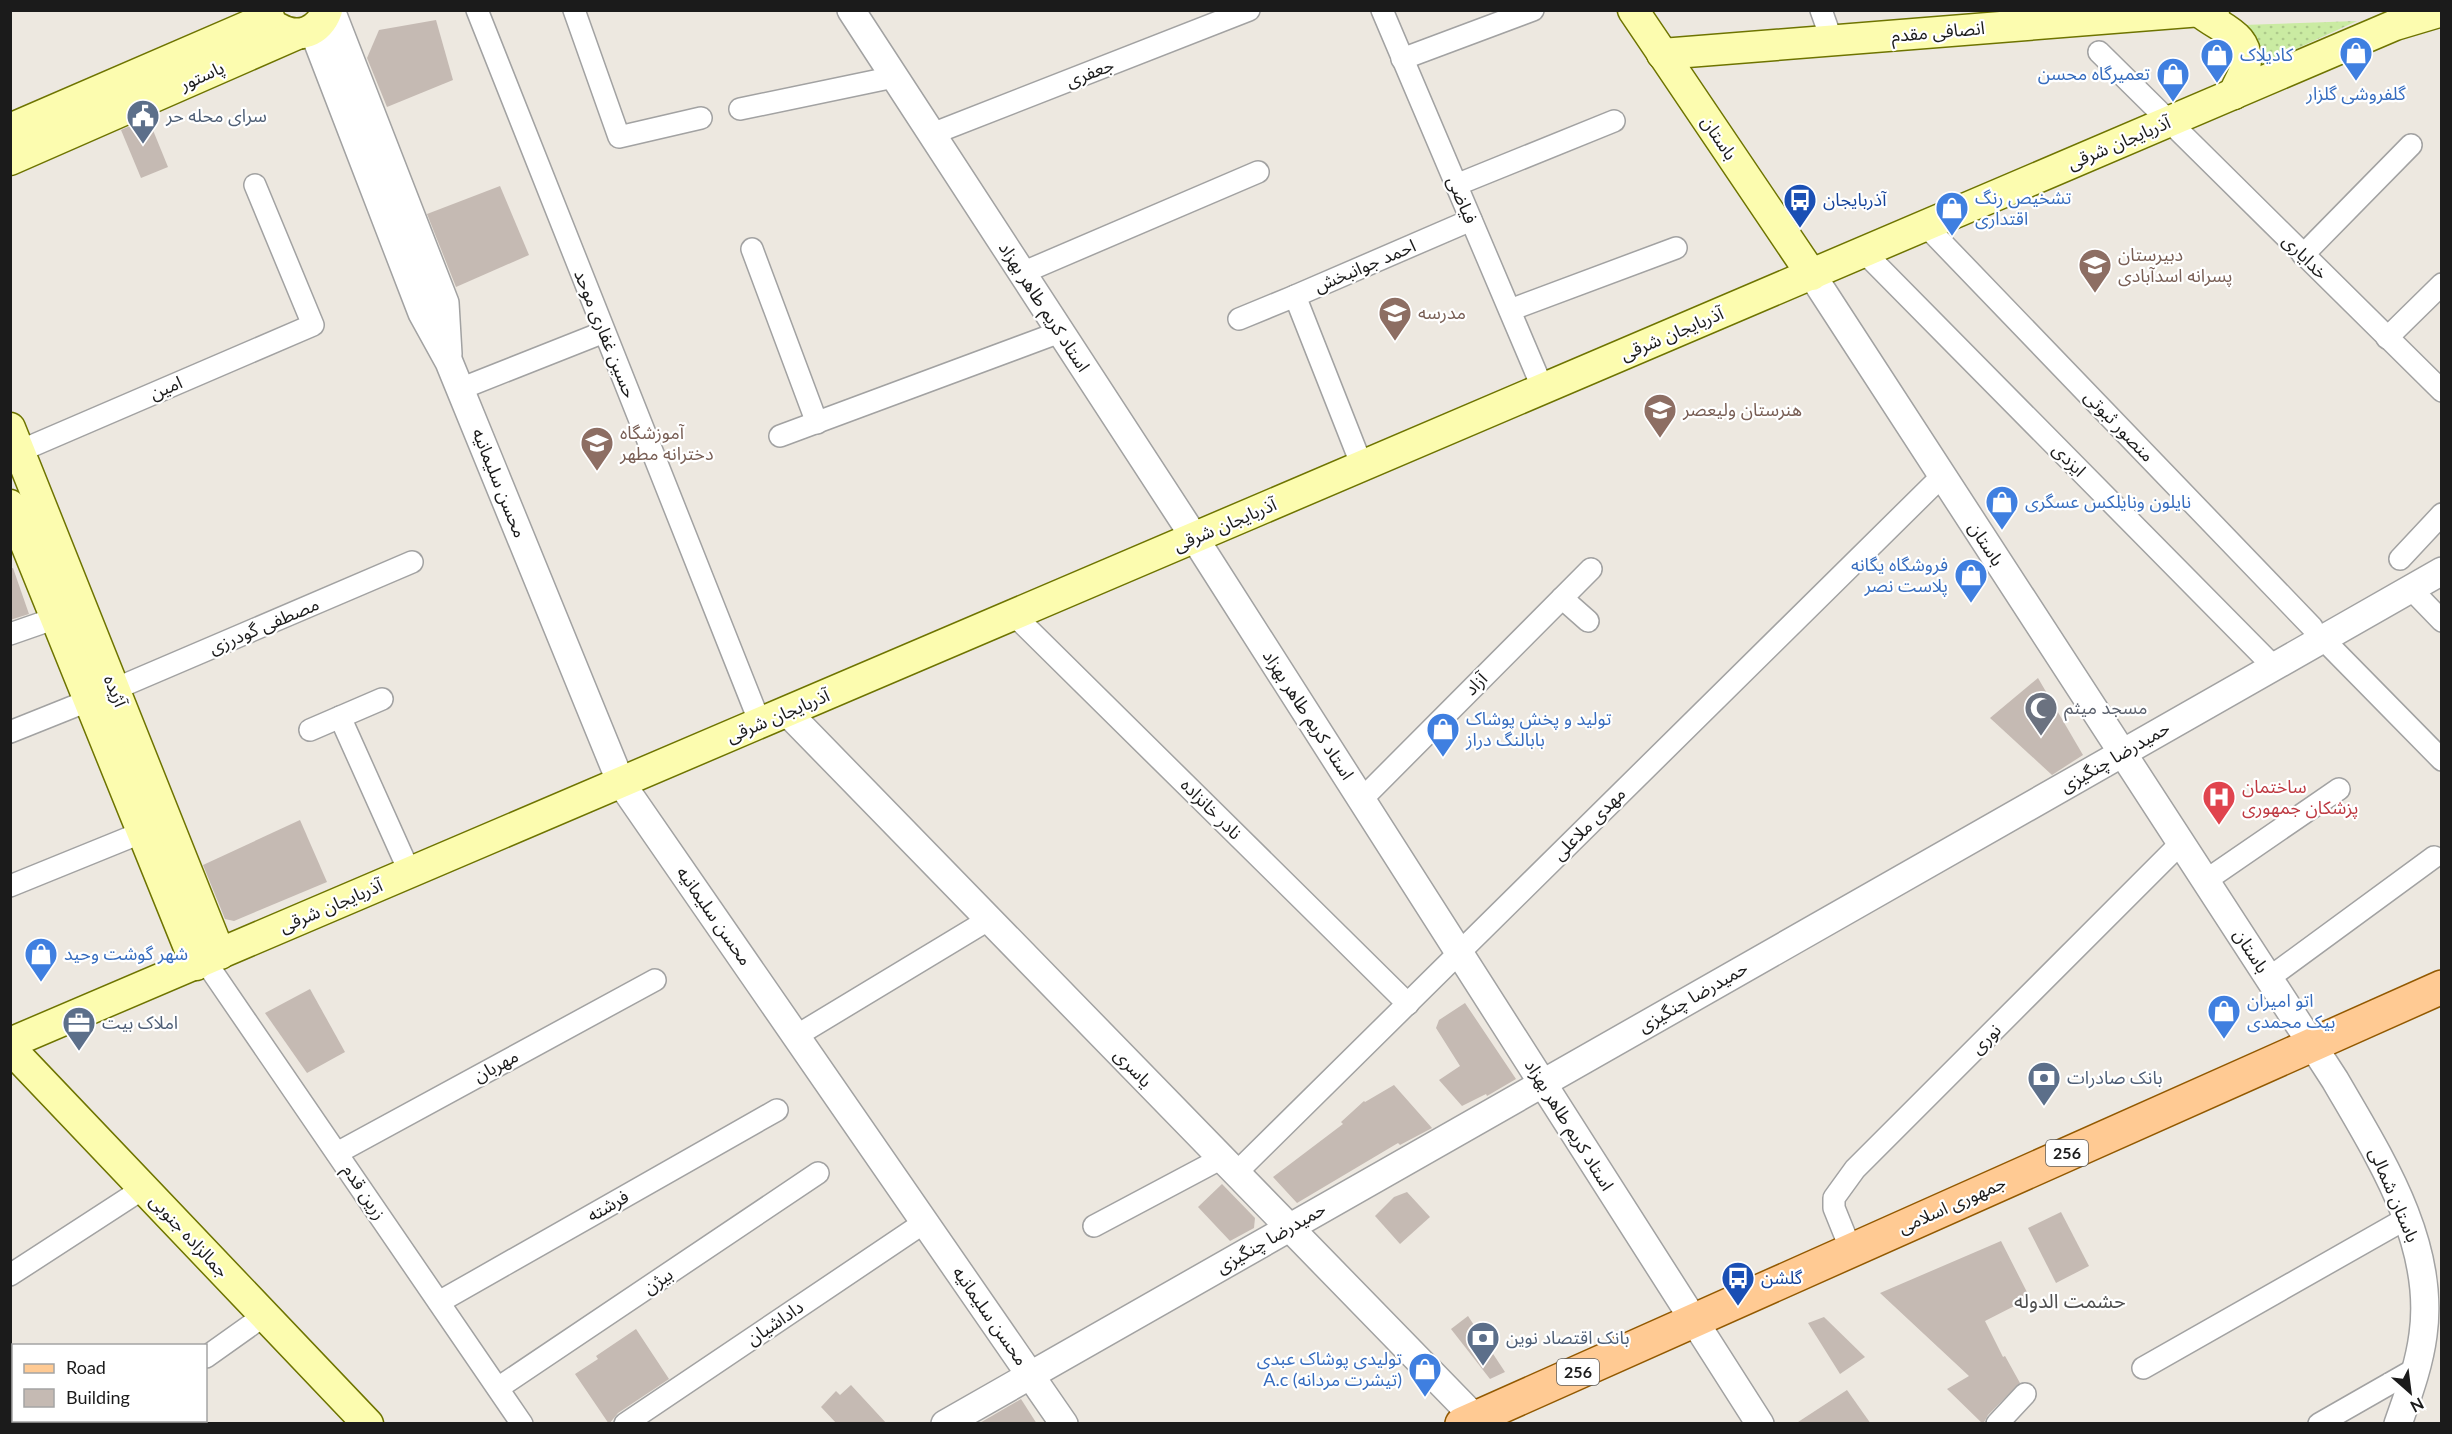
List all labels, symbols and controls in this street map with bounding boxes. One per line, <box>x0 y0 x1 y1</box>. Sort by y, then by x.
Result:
street label: انصافی مقدم <box>1890 16 1986 50</box>
shop icon: گلفروشی گلزار <box>2338 35 2374 82</box>
shop icon: کادیلاک <box>2199 37 2235 84</box>
place label: کادیلاک <box>2240 43 2294 65</box>
street label: جعفری <box>1062 53 1117 92</box>
street label: پاستور <box>175 56 228 96</box>
shop icon: تعمیرگاه محسن <box>2155 56 2191 103</box>
place label: تعمیرگاه محسن <box>2038 62 2150 85</box>
place label: گلفروشی گلزار <box>2305 82 2406 105</box>
public building icon: سرای محله حر <box>125 98 161 145</box>
place label: سرای محله حر <box>165 104 267 127</box>
street label: آذربایجان شرقی <box>2064 110 2175 175</box>
street label: باستان <box>1696 111 1743 164</box>
street label: فیاضی <box>1442 173 1483 227</box>
bus stop icon: آذربایجان <box>1782 182 1818 229</box>
place label: تشخیص رنگ اقتداری <box>1975 186 2071 230</box>
place label: آذربایجان <box>1823 188 1887 211</box>
shop icon: تشخیص رنگ اقتداری <box>1934 190 1970 237</box>
street label: خدایاری <box>2278 229 2333 284</box>
street label: احمد جوانبخش <box>1311 234 1419 297</box>
street label: استاد کریم طاهر بهزاد <box>992 237 1095 377</box>
place label: دبیرستان پسرانه اسدآبادی <box>2118 243 2232 287</box>
school or university icon: دبیرستان پسرانه اسدآبادی <box>2077 247 2113 294</box>
street label: حسین غفاری موحد <box>569 266 642 401</box>
school or university icon: مدرسه <box>1377 295 1413 342</box>
place label: مدرسه <box>1418 301 1466 324</box>
street label: آذربایجان شرقی <box>1617 301 1728 366</box>
street label: امین <box>146 370 186 405</box>
street label: منصور ثبوتی <box>2079 385 2159 466</box>
school or university icon: هنرستان ولیعصر <box>1642 392 1678 439</box>
place label: هنرستان ولیعصر <box>1682 398 1802 421</box>
place label: آموزشگاه دخترانه مطهر <box>619 421 714 465</box>
street label: محسن سلیمانیه <box>467 425 532 541</box>
school or university icon: آموزشگاه دخترانه مطهر <box>579 425 615 472</box>
street label: ایزدی <box>2048 438 2091 481</box>
shop icon: نایلون ونایلکس عسگری <box>1984 484 2020 531</box>
place label: نایلون ونایلکس عسگری <box>2025 490 2191 513</box>
street label: آذربایجان شرقی <box>1170 492 1281 557</box>
street label: باستان <box>1964 517 2009 570</box>
place label: فروشگاه یگانه پلاست نصر <box>1851 553 1948 597</box>
shop icon: فروشگاه یگانه پلاست نصر <box>1953 557 1989 604</box>
street label: مصطفی گودرزی <box>205 592 322 659</box>
street label: استاد کریم طاهر بهزاد <box>1256 645 1359 785</box>
street label: آزاد <box>1459 667 1493 700</box>
street label: آژیده <box>99 671 132 711</box>
street label: آذربایجان شرقی <box>723 683 834 748</box>
mosque icon: مسجد میثم <box>2023 690 2059 737</box>
place label: مسجد میثم <box>2064 696 2147 721</box>
place label: تولید و پخش پوشاک بابالنگ دراز <box>1465 707 1611 751</box>
shop icon: تولید و پخش پوشاک بابالنگ دراز <box>1425 711 1461 758</box>
street label: حمیدرضا چنگیزی <box>2056 716 2174 797</box>
street label: نادر خانزاده <box>1176 773 1247 844</box>
place label: ساختمان پزشکان جمهوری <box>2242 775 2358 819</box>
hospital icon: ساختمان پزشکان جمهوری <box>2201 779 2237 826</box>
street label: مهدی ملاعلی <box>1547 782 1630 865</box>
street label: محسن سلیمانیه <box>672 862 757 970</box>
street label: آذربایجان شرقی <box>276 873 387 938</box>
street label: باستان <box>2229 924 2274 977</box>
shop icon: شهر گوشت وحید <box>23 936 59 983</box>
place label: شهر گوشت وحید <box>64 942 188 965</box>
street label: حمیدرضا چنگیزی <box>1634 956 1752 1037</box>
place label: اتو امیران بیک محمدی <box>2247 989 2335 1033</box>
shop icon: اتو امیران بیک محمدی <box>2206 993 2242 1040</box>
office icon: املاک بیت <box>61 1005 97 1052</box>
place label: املاک بیت <box>102 1011 178 1033</box>
street label: نوری <box>1966 1019 2006 1059</box>
street label: یاسری <box>1109 1043 1157 1092</box>
street label: مهربان <box>469 1044 522 1087</box>
street label: استاد کریم طاهر بهزاد <box>1518 1055 1619 1196</box>
bank icon: بانک صادرات <box>2026 1060 2062 1107</box>
place label: بانک صادرات <box>2067 1066 2162 1089</box>
road number: 256 <box>2046 1140 2088 1166</box>
street label: باستان شمالی <box>2364 1144 2425 1246</box>
street label: زرین قدم <box>335 1160 391 1226</box>
street label: جمهوری اسلامی <box>1894 1171 2009 1239</box>
street label: فرشته <box>583 1185 633 1227</box>
street label: جمالزاده جنوبی <box>145 1189 234 1282</box>
street label: حمیدرضا چنگیزی <box>1212 1197 1330 1278</box>
bus stop icon: گلشن <box>1720 1260 1756 1307</box>
street label: بیژن <box>638 1262 677 1299</box>
street label: محسن سلیمانیه <box>948 1262 1033 1370</box>
place label: گلشن <box>1761 1266 1803 1289</box>
district label: حشمت الدوله <box>2014 1288 2126 1313</box>
street label: داداشیان <box>742 1295 808 1350</box>
bank icon: بانک اقتصاد نوین <box>1465 1320 1501 1367</box>
place label: بانک اقتصاد نوین <box>1506 1326 1630 1349</box>
legend <box>12 1344 207 1422</box>
place label: تولیدی پوشاک عبدی A.c (تیشرت مردانه) <box>1257 1347 1402 1391</box>
shop icon: تولیدی پوشاک عبدی A.c (تیشرت مردانه) <box>1407 1351 1443 1398</box>
text: Road <box>66 1356 106 1378</box>
road number: 256 <box>1557 1359 1599 1385</box>
north arrow <box>2380 1362 2440 1422</box>
text: Building <box>66 1386 130 1408</box>
text: N <box>2407 1394 2427 1417</box>

